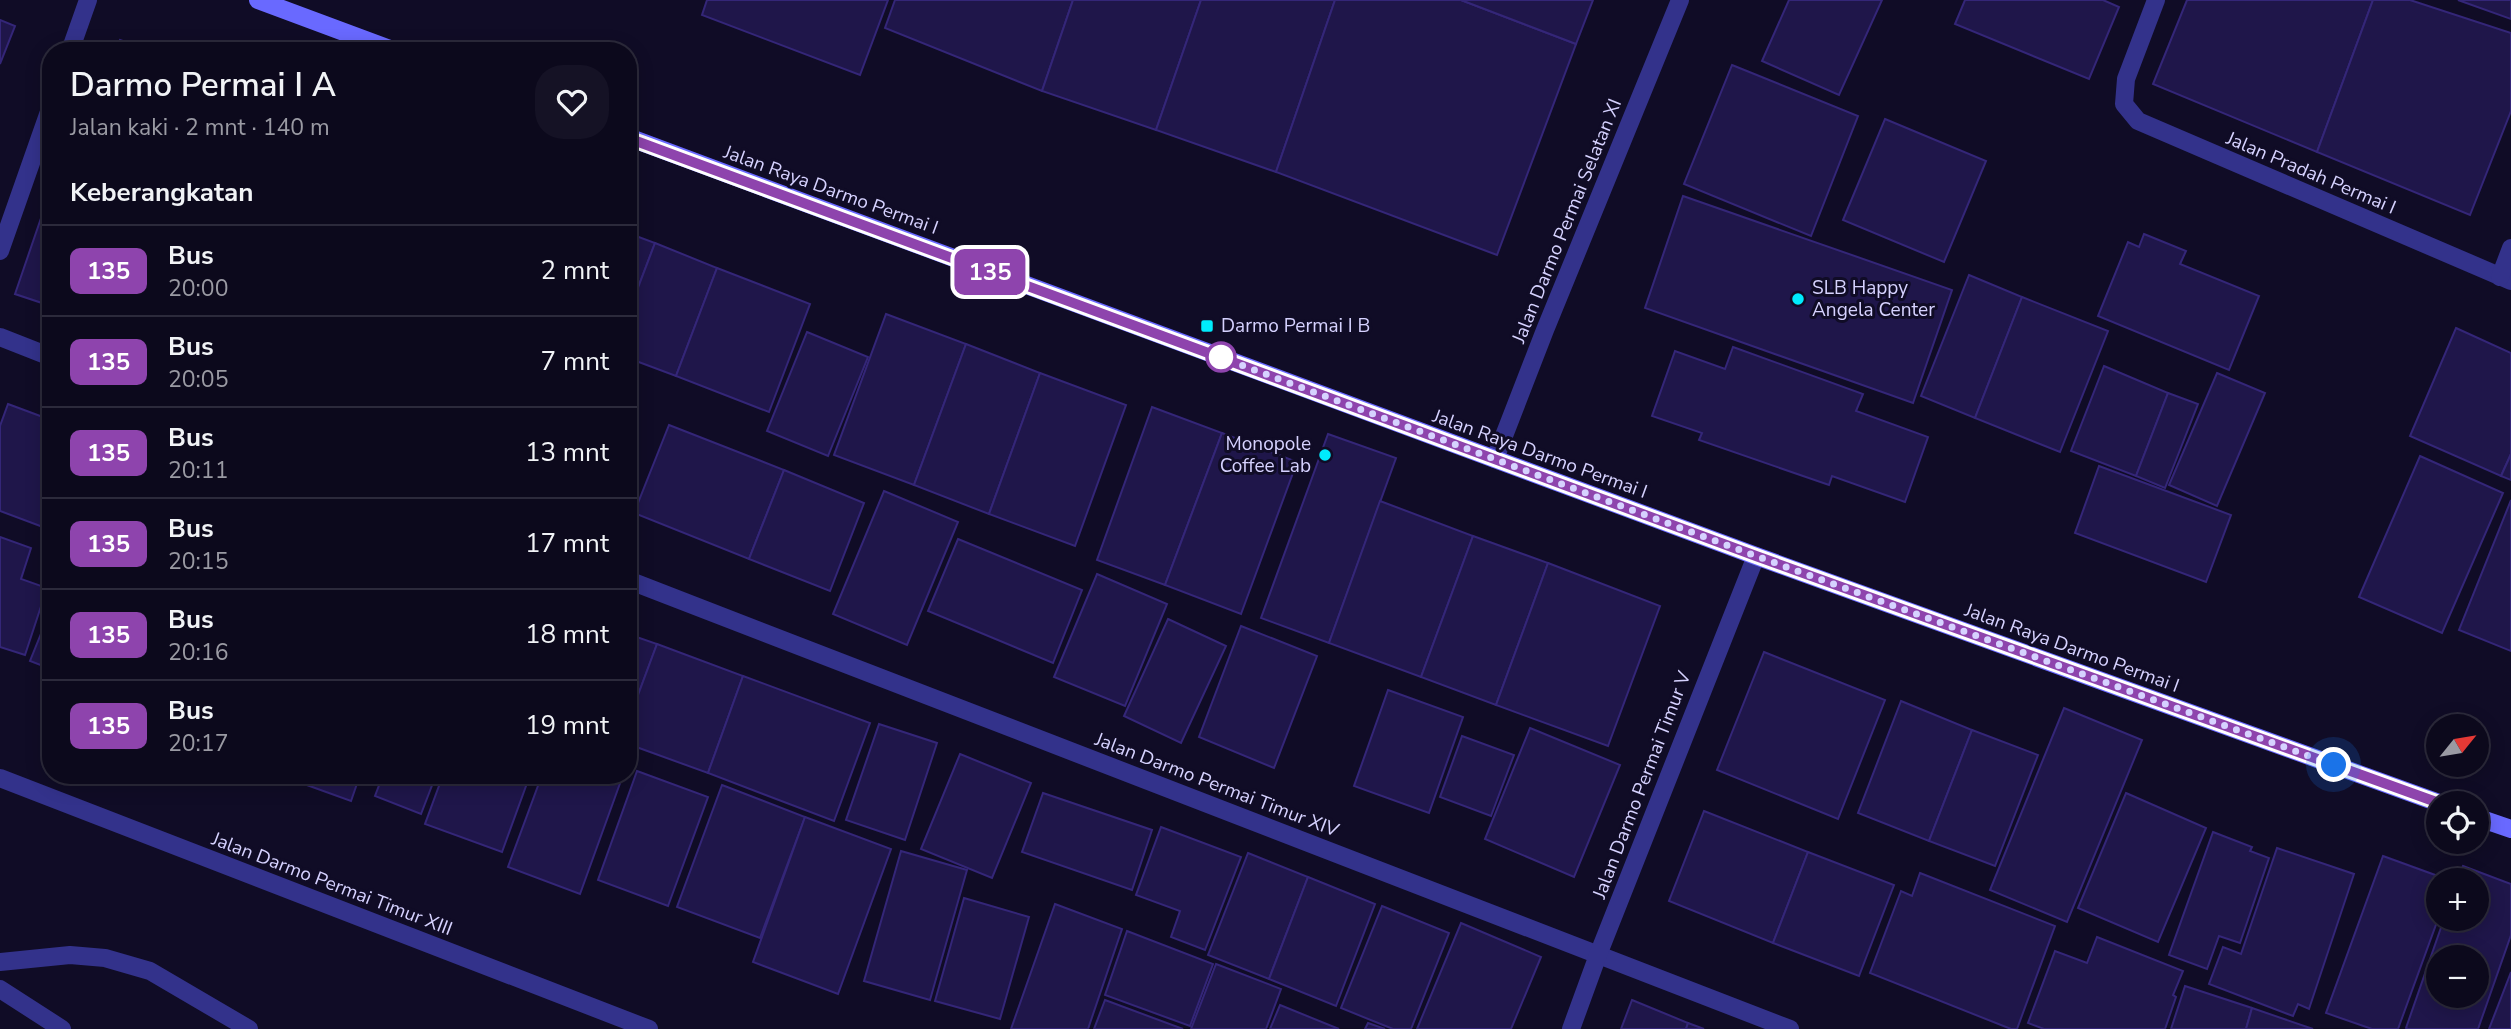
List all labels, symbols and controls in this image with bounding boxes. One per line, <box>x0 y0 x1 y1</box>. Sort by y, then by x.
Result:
text: Darmo Permai I A <box>70 63 336 108</box>
button: heart <box>535 65 609 139</box>
street label: Jalan Darmo Permai Selatan XI <box>1506 95 1628 348</box>
text: Jalan kaki · 2 mnt · 140 m <box>70 112 330 143</box>
street label: Jalan Pradah Permai I <box>2221 125 2400 221</box>
street label: Jalan Raya Darmo Permai I <box>719 139 942 241</box>
text: Keberangkatan <box>70 175 253 210</box>
text: Bus <box>168 238 214 273</box>
line badge: 135 <box>950 249 1030 295</box>
text: 2 mnt <box>541 253 609 288</box>
text: 135 <box>87 255 130 287</box>
text: 135 <box>968 256 1012 288</box>
text: 20:00 <box>168 273 228 304</box>
place label: SLB Happy Angela Center <box>1812 275 1935 323</box>
marker: SLB Happy Angela Center <box>1790 291 1806 307</box>
place label: Darmo Permai I B <box>1221 313 1370 339</box>
marker: Darmo Permai I B <box>1199 318 1215 334</box>
text: Bus <box>168 329 214 364</box>
unlabelled marker <box>1206 342 1236 372</box>
text: 7 mnt <box>541 344 609 379</box>
text: 135 <box>87 346 130 378</box>
text: 20:05 <box>168 364 228 395</box>
street label: Jalan Raya Darmo Permai I <box>1428 403 1651 505</box>
text: Bus <box>168 420 214 455</box>
place label: Monopole Coffee Lab <box>1220 431 1311 479</box>
text: 13 mnt <box>525 435 609 470</box>
text: 135 <box>87 437 130 469</box>
marker: Monopole Coffee Lab <box>1317 447 1333 463</box>
text: 20:11 <box>168 455 228 486</box>
text: Bus <box>168 511 214 546</box>
text: 17 mnt <box>525 526 609 561</box>
text: 135 <box>87 528 130 560</box>
text: 20:15 <box>168 546 228 577</box>
street label: Jalan Raya Darmo Permai I <box>1960 597 2183 699</box>
text: Bus <box>168 602 214 637</box>
text: 18 mnt <box>525 617 609 652</box>
text: 135 <box>87 619 130 651</box>
text: 20:16 <box>168 637 228 668</box>
street label: Jalan Darmo Permai Timur V <box>1586 667 1698 904</box>
text: Bus <box>168 693 214 728</box>
text: 19 mnt <box>525 708 609 743</box>
text: 135 <box>87 710 130 742</box>
north arrow <box>2426 714 2488 777</box>
map controls <box>2426 714 2489 1008</box>
street label: Jalan Darmo Permai Timur XIV <box>1090 726 1343 844</box>
text: 20:17 <box>168 728 228 759</box>
your location <box>2316 747 2351 782</box>
button: locate <box>2426 791 2489 854</box>
street label: Jalan Darmo Permai Timur XIII <box>207 826 456 942</box>
button: + <box>2426 868 2489 931</box>
button: − <box>2426 945 2489 1008</box>

